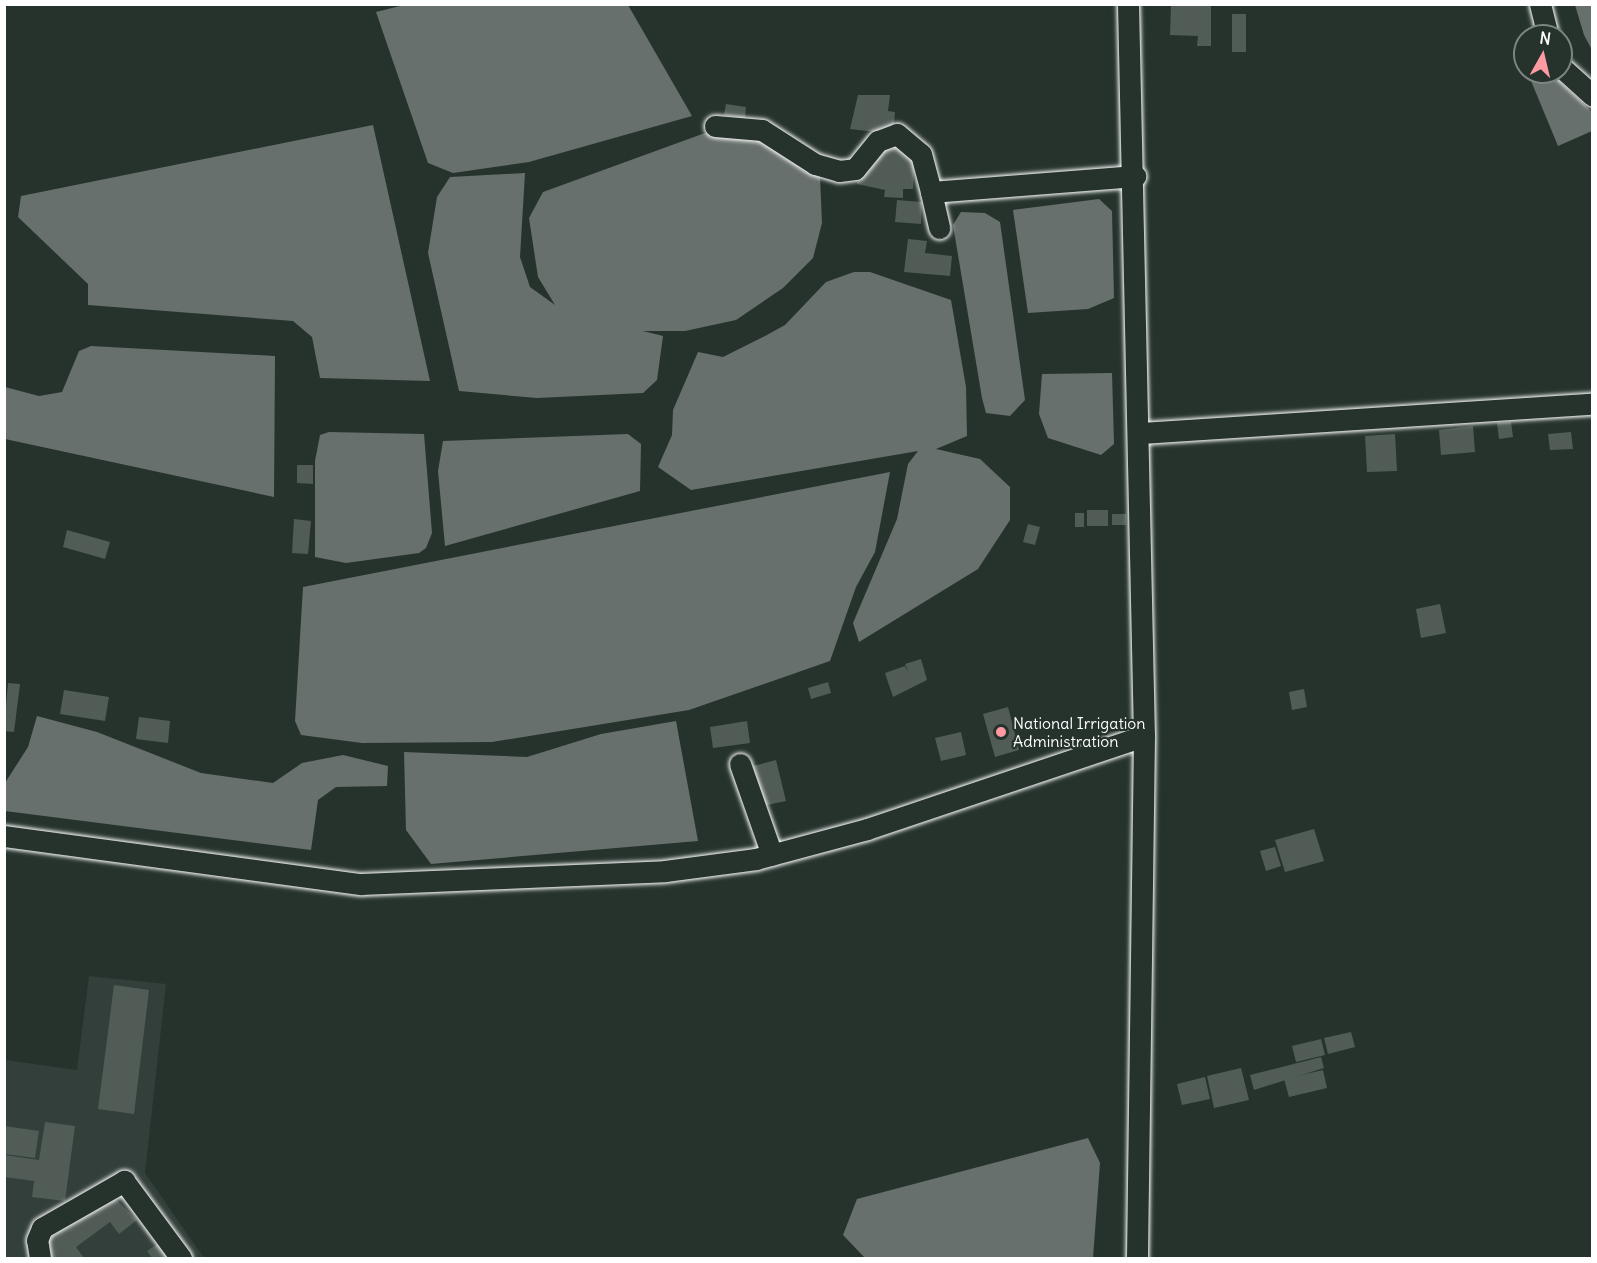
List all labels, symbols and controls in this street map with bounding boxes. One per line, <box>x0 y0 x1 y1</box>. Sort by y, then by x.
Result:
north arrow <box>1513 24 1573 84</box>
text: N <box>1538 27 1552 49</box>
place label: National Irrigation Administration <box>1013 713 1146 751</box>
marker: National Irrigation Administration <box>994 725 1008 739</box>

